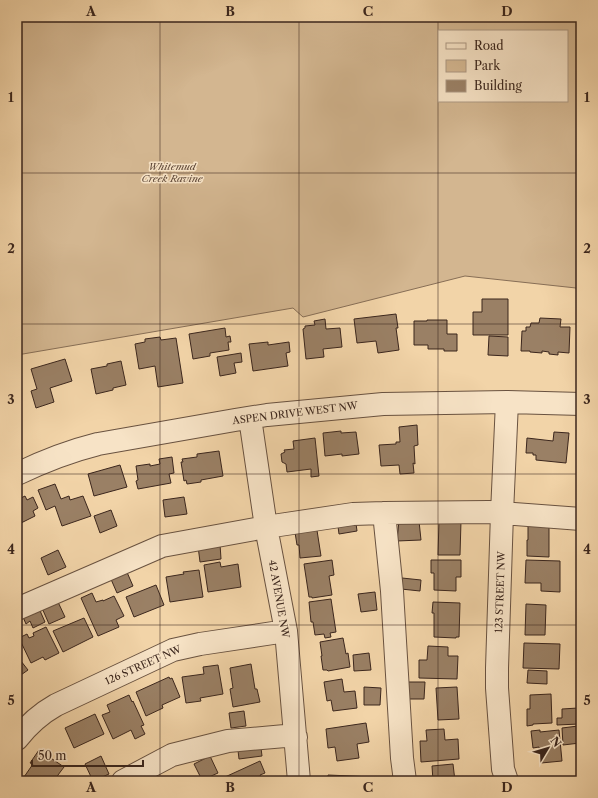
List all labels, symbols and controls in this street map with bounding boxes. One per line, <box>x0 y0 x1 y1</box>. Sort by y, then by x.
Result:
text: A <box>85 3 97 19</box>
text: B <box>225 3 235 19</box>
text: C <box>363 3 373 19</box>
text: D <box>501 3 513 19</box>
legend <box>438 30 568 102</box>
text: Road <box>474 38 504 53</box>
text: Park <box>474 58 501 73</box>
text: Building <box>474 78 522 93</box>
text: 1 <box>8 89 14 105</box>
text: 1 <box>584 89 590 105</box>
park label: Whitemud Creek Ravine <box>142 160 204 185</box>
text: 2 <box>7 240 15 256</box>
text: 2 <box>583 240 591 256</box>
text: 3 <box>7 391 15 407</box>
text: 3 <box>583 391 591 407</box>
street label: ASPEN DRIVE WEST NW <box>231 399 359 427</box>
text: 4 <box>7 541 15 557</box>
text: 4 <box>583 541 591 557</box>
street label: 123 STREET NW <box>492 550 508 633</box>
street label: 42 AVENUE NW <box>266 559 292 640</box>
street label: 126 STREET NW <box>103 642 184 688</box>
text: 5 <box>7 692 15 708</box>
text: 5 <box>583 692 591 708</box>
north arrow <box>528 728 568 768</box>
text: N <box>547 734 565 750</box>
scale bar <box>32 742 143 768</box>
text: 50 m <box>38 748 67 763</box>
text: A <box>85 779 97 795</box>
text: B <box>225 779 235 795</box>
text: C <box>363 779 373 795</box>
text: D <box>501 779 513 795</box>

